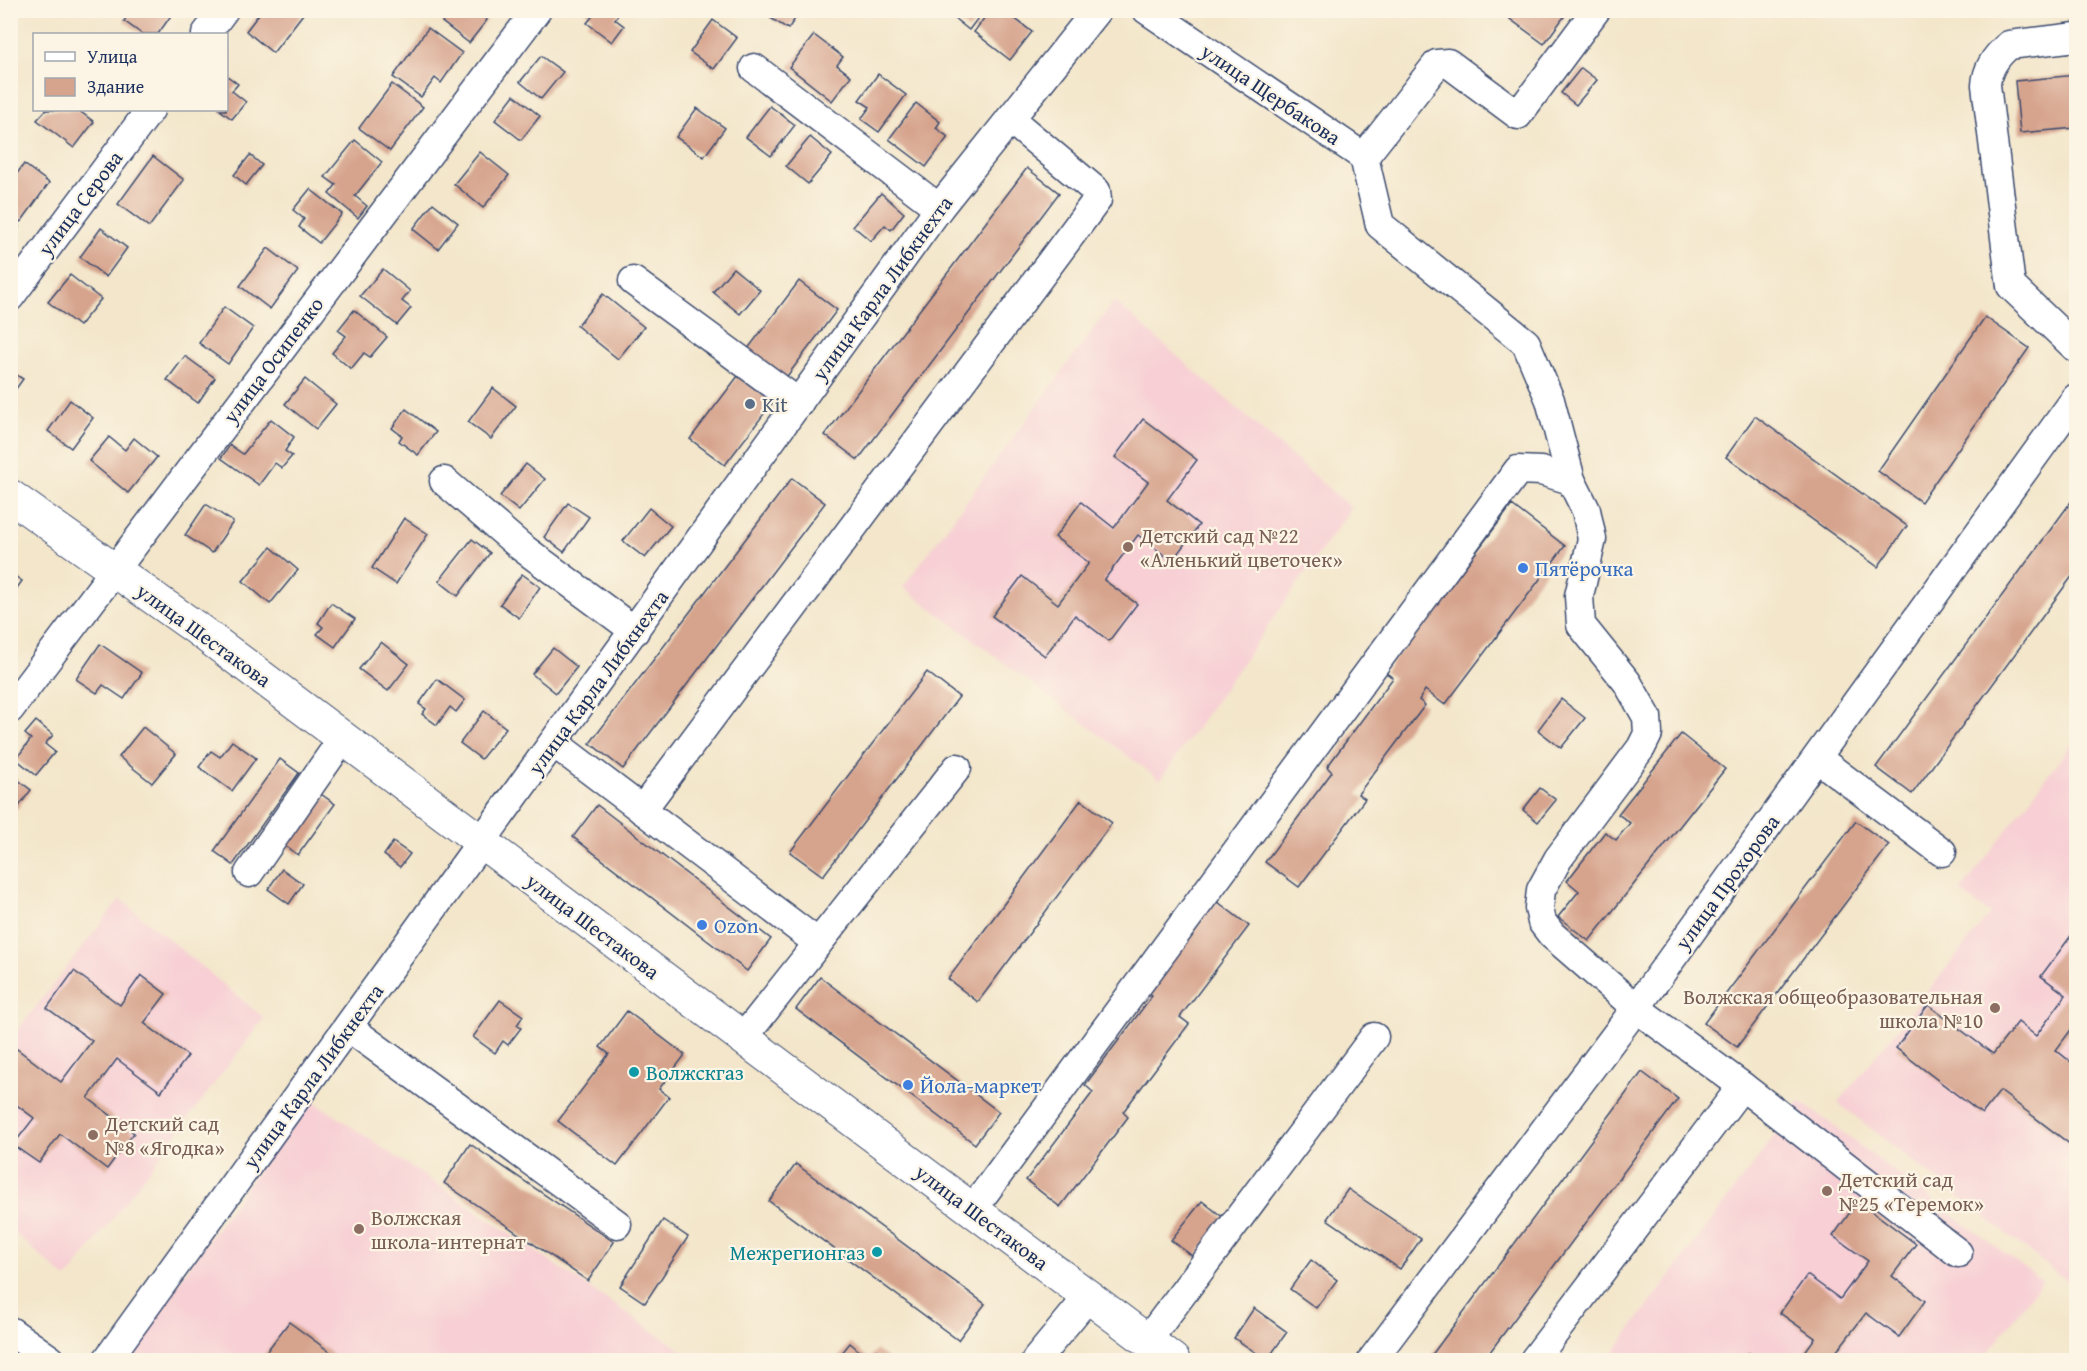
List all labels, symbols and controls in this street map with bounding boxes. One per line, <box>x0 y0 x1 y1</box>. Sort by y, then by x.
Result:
legend <box>33 33 228 111</box>
street label: улица Щербакова <box>1194 35 1347 152</box>
text: Улица <box>87 43 138 70</box>
text: Здание <box>87 73 144 100</box>
street label: улица Серова <box>29 144 130 263</box>
street label: улица Карла Либкнехта <box>804 189 960 388</box>
street label: улица Осипенко <box>214 290 331 431</box>
place label: Kit <box>762 389 788 420</box>
marker: Kit <box>743 397 757 411</box>
place label: Детский сад №22 «Аленький цветочек» <box>1139 520 1343 575</box>
marker: Детский сад №22 «Аленький цветочек» <box>1121 540 1135 554</box>
place label: Пятёрочка <box>1535 553 1633 584</box>
marker: Пятёрочка <box>1516 561 1530 575</box>
street label: улица Шестакова <box>129 575 278 695</box>
street label: улица Карла Либкнехта <box>520 583 676 782</box>
street label: улица Прохорова <box>1667 808 1787 957</box>
street label: улица Шестакова <box>519 865 666 987</box>
place label: Ozon <box>714 910 759 941</box>
marker: Ozon <box>695 918 709 932</box>
street label: улица Карла Либкнехта <box>235 977 391 1176</box>
place label: Волжская общеобразовательная школа №10 <box>1683 981 1983 1036</box>
marker: Волжская общеобразовательная школа №10 <box>1988 1001 2002 1015</box>
place label: Волжскгаз <box>646 1057 744 1088</box>
marker: Волжскгаз <box>627 1065 641 1079</box>
place label: Йола-маркет <box>920 1070 1041 1101</box>
marker: Йола-маркет <box>901 1078 915 1092</box>
place label: Детский сад №8 «Ягодка» <box>104 1108 225 1163</box>
marker: Детский сад №8 «Ягодка» <box>86 1128 100 1142</box>
street label: улица Шестакова <box>908 1156 1055 1278</box>
place label: Детский сад №25 «Теремок» <box>1838 1164 1984 1219</box>
marker: Детский сад №25 «Теремок» <box>1820 1184 1834 1198</box>
place label: Волжская школа-интернат <box>371 1202 526 1257</box>
marker: Волжская школа-интернат <box>352 1222 366 1236</box>
place label: Межрегионгаз <box>730 1237 865 1268</box>
marker: Межрегионгаз <box>870 1245 884 1259</box>

